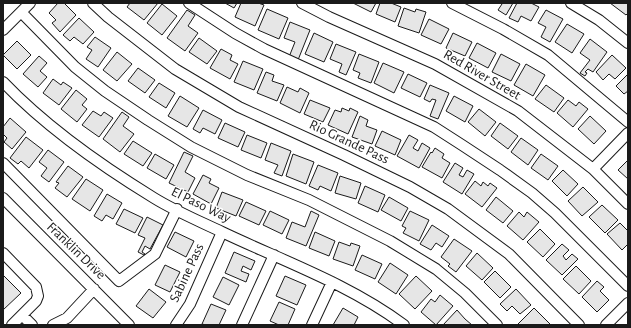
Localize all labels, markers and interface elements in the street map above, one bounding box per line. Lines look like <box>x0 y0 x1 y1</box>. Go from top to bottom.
street label: Red River Street <box>441 47 523 103</box>
street label: Rio Grande Pass <box>307 117 391 167</box>
street label: El Paso Way <box>169 185 233 225</box>
street label: Franklin Drive <box>44 220 108 282</box>
street label: Sabine Pass <box>167 241 207 305</box>

